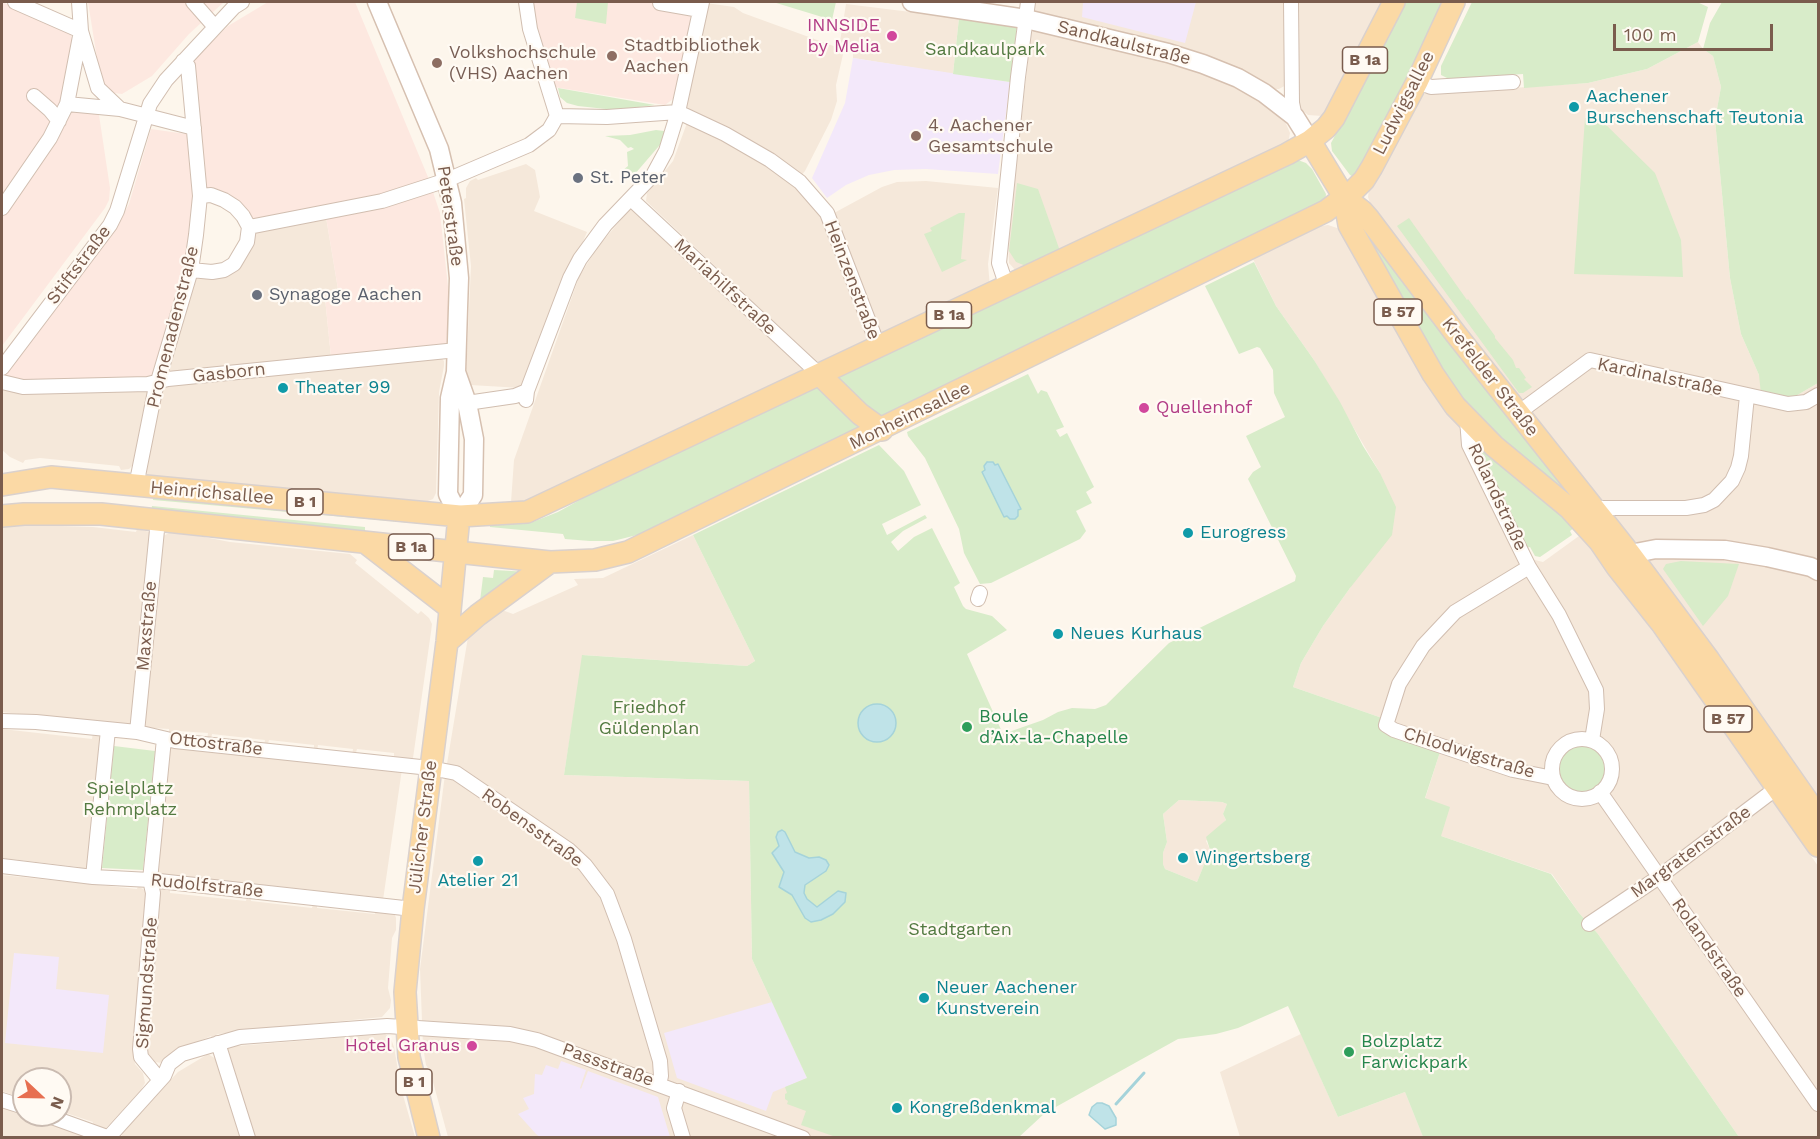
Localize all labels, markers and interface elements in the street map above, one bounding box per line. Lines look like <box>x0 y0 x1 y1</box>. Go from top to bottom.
scale bar <box>1616 12 1776 50</box>
place label: INNSIDE by Melia <box>807 15 880 57</box>
street label: Sandkaulstraße <box>1055 16 1193 70</box>
text: 100 m <box>1624 24 1677 45</box>
marker: INNSIDE by Melia <box>885 29 899 43</box>
place label: Stadtbibliothek Aachen <box>624 35 760 78</box>
park label: Sandkaulpark <box>925 39 1045 61</box>
place label: Volkshochschule (VHS) Aachen <box>449 42 597 84</box>
road number: B 1a <box>1342 47 1388 73</box>
street label: Ludwigsallee <box>1369 47 1439 159</box>
marker: Stadtbibliothek Aachen <box>605 49 619 63</box>
marker: Volkshochschule (VHS) Aachen <box>430 56 444 70</box>
place label: Aachener Burschenschaft Teutonia <box>1586 86 1804 128</box>
marker: Aachener Burschenschaft Teutonia <box>1567 100 1581 114</box>
place label: 4. Aachener Gesamtschule <box>928 115 1053 158</box>
marker: 4. Aachener Gesamtschule <box>909 129 923 143</box>
street label: Peterstraße <box>432 164 468 268</box>
place label: St. Peter <box>590 167 666 189</box>
marker: St. Peter <box>571 171 585 185</box>
street label: Heinzenstraße <box>819 217 885 343</box>
street label: Stiftstraße <box>42 221 116 309</box>
street label: Mariahilfstraße <box>669 234 781 340</box>
street label: Promenadenstraße <box>142 244 204 410</box>
place label: Synagoge Aachen <box>269 284 422 306</box>
marker: Synagoge Aachen <box>250 288 264 302</box>
road number: B 57 <box>1374 299 1422 325</box>
road number: B 1a <box>926 302 972 328</box>
street label: Krefelder Straße <box>1437 313 1543 441</box>
street label: Kardinalstraße <box>1595 353 1725 401</box>
street label: Gasborn <box>191 358 267 388</box>
place label: Theater 99 <box>295 377 390 399</box>
street label: Monheimsallee <box>846 377 974 455</box>
marker: Theater 99 <box>276 381 290 395</box>
place label: Quellenhof <box>1156 397 1252 419</box>
marker: Quellenhof <box>1137 401 1151 415</box>
street label: Rolandstraße <box>1463 440 1531 554</box>
street label: Heinrichsallee <box>149 477 275 509</box>
road number: B 1 <box>287 489 323 515</box>
place label: Eurogress <box>1200 522 1286 544</box>
marker: Eurogress <box>1181 526 1195 540</box>
road number: B 1a <box>388 534 434 560</box>
street label: Maxstraße <box>132 580 162 672</box>
place label: Neues Kurhaus <box>1070 623 1202 645</box>
marker: Neues Kurhaus <box>1051 627 1065 641</box>
park label: Friedhof Güldenplan <box>599 697 699 740</box>
place label: Boule d’Aix-la-Chapelle <box>979 706 1128 748</box>
road number: B 57 <box>1704 706 1752 732</box>
marker: Boule d’Aix-la-Chapelle <box>960 720 974 734</box>
street label: Chlodwigstraße <box>1401 723 1537 783</box>
street label: Ottostraße <box>168 728 264 760</box>
street label: Jülicher Straße <box>404 759 442 895</box>
park label: Spielplatz Rehmplatz <box>83 778 177 820</box>
street label: Robensstraße <box>477 784 587 872</box>
street label: Margratenstraße <box>1627 801 1755 903</box>
place label: Wingertsberg <box>1195 847 1310 869</box>
marker: Wingertsberg <box>1176 851 1190 865</box>
marker: Atelier 21 <box>471 854 485 868</box>
street label: Rudolfstraße <box>150 869 264 903</box>
place label: Atelier 21 <box>438 870 518 892</box>
street label: Rolandstraße <box>1667 894 1751 1002</box>
street label: Sigmundstraße <box>132 916 162 1050</box>
park label: Stadtgarten <box>908 919 1012 941</box>
place label: Neuer Aachener Kunstverein <box>936 977 1077 1020</box>
marker: Neuer Aachener Kunstverein <box>917 991 931 1005</box>
place label: Bolzplatz Farwickpark <box>1361 1031 1468 1074</box>
place label: Hotel Granus <box>345 1035 460 1057</box>
street label: Passstraße <box>559 1038 657 1092</box>
marker: Hotel Granus <box>465 1039 479 1053</box>
marker: Bolzplatz Farwickpark <box>1342 1045 1356 1059</box>
north arrow <box>12 1067 72 1127</box>
road number: B 1 <box>396 1069 432 1095</box>
text: N <box>46 1094 68 1112</box>
place label: Kongreßdenkmal <box>909 1097 1056 1119</box>
marker: Kongreßdenkmal <box>890 1101 904 1115</box>

